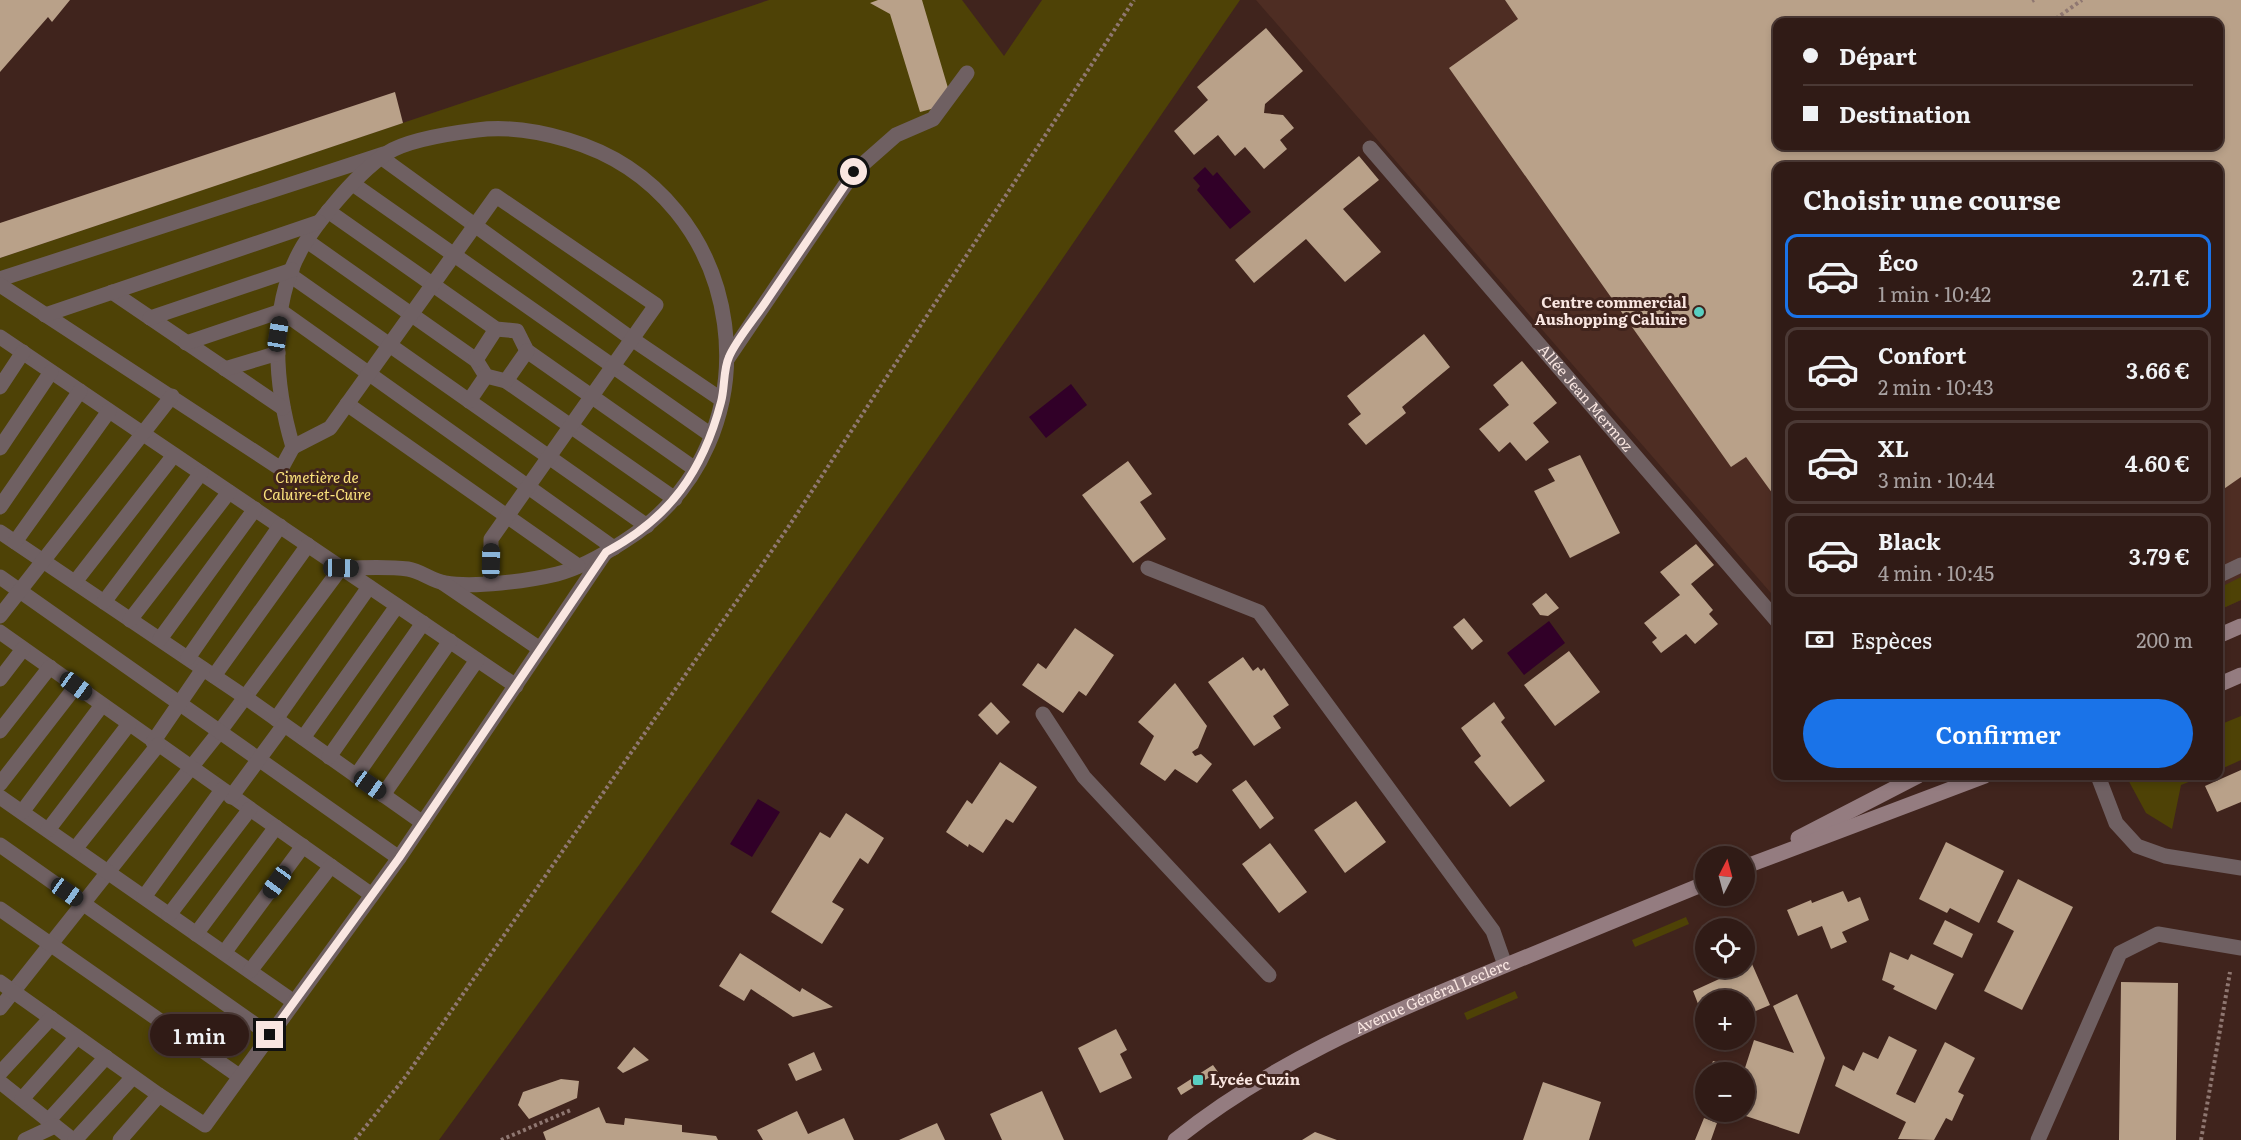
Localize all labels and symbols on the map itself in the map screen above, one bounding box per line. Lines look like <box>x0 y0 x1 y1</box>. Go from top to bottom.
route start <box>840 158 867 185</box>
place label: Centre commercial Aushopping Caluire <box>1535 290 1688 330</box>
marker: Centre commercial Aushopping Caluire <box>1692 305 1706 319</box>
car <box>266 315 290 353</box>
street label: Allée Jean Mermoz <box>1533 338 1639 456</box>
park label: Cimetière de Caluire-et-Cuire <box>263 465 371 505</box>
car <box>482 543 500 579</box>
car <box>323 559 359 577</box>
car <box>56 668 96 704</box>
car <box>350 767 390 803</box>
north arrow <box>1695 846 1755 906</box>
car <box>259 862 295 902</box>
car <box>47 874 87 910</box>
street label: Avenue Général Leclerc <box>1351 951 1514 1039</box>
callout: 1 min <box>150 1014 249 1056</box>
route end <box>256 1021 283 1048</box>
place label: Lycée Cuzin <box>1210 1067 1301 1090</box>
marker: Lycée Cuzin <box>1191 1073 1205 1087</box>

